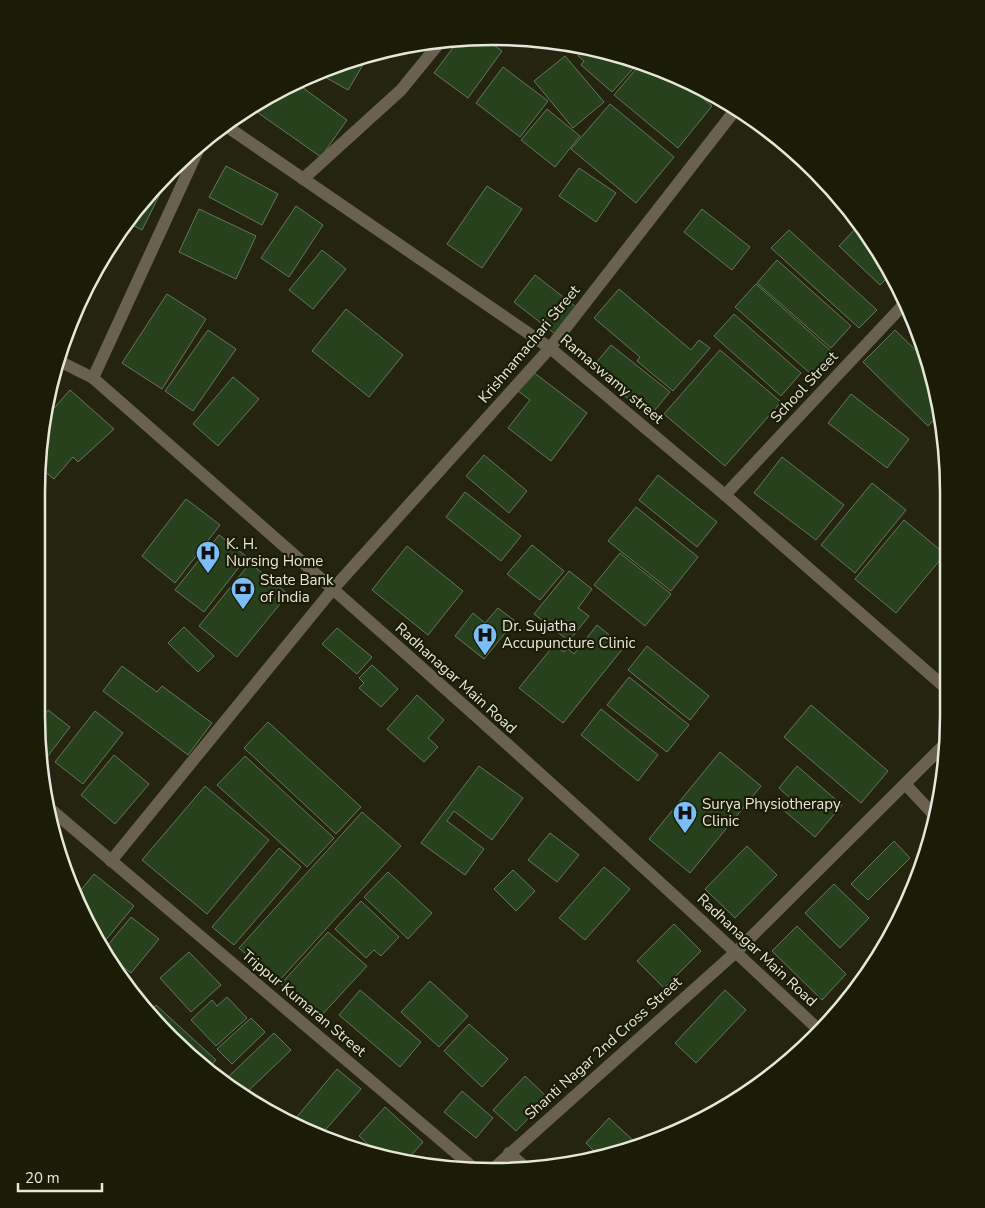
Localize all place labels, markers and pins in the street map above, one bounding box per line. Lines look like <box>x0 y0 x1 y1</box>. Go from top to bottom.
place label: K. H. Nursing Home <box>226 534 323 571</box>
hospital icon: K. H. Nursing Home <box>195 540 221 574</box>
place label: State Bank of India <box>260 570 334 607</box>
bank icon: State Bank of India <box>230 576 256 610</box>
place label: Dr. Sujatha Accupuncture Clinic <box>502 616 635 653</box>
hospital icon: Dr. Sujatha Accupuncture Clinic <box>472 622 498 656</box>
place label: Surya Physiotherapy Clinic <box>702 794 841 831</box>
hospital icon: Surya Physiotherapy Clinic <box>672 800 698 834</box>

